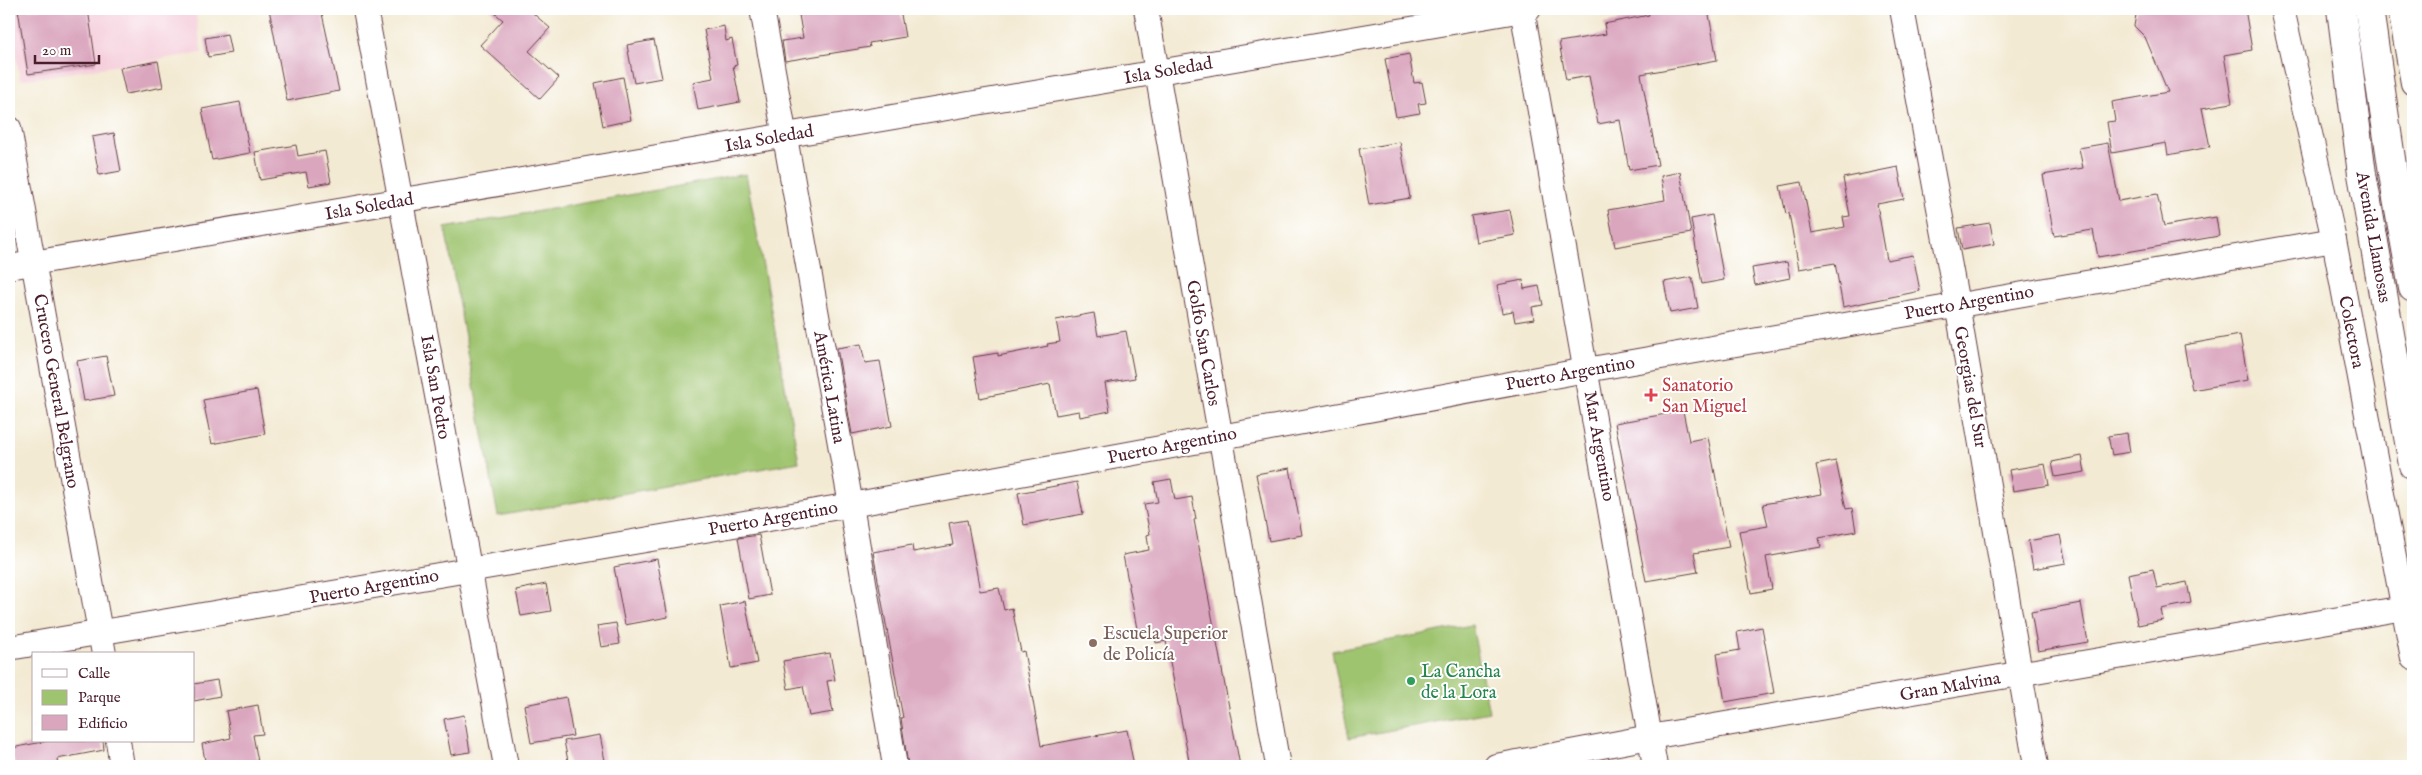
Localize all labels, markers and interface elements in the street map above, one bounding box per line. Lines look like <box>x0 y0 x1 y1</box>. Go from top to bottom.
scale bar <box>35 32 99 64</box>
text: 20 m <box>42 41 72 60</box>
street label: Isla Soledad <box>1122 52 1215 91</box>
street label: Isla Soledad <box>723 120 816 159</box>
street label: Avenida Llamosas <box>2349 169 2395 305</box>
street label: Isla Soledad <box>323 188 416 227</box>
street label: Golfo San Carlos <box>1180 278 1225 408</box>
street label: Puerto Argentino <box>1903 281 2036 326</box>
street label: Crucero General Belgrano <box>27 292 84 491</box>
street label: Colectora <box>2332 294 2369 371</box>
street label: Georgias del Sur <box>1947 325 1992 450</box>
street label: América Latina <box>807 328 850 446</box>
street label: Isla San Pedro <box>414 333 455 442</box>
street label: Puerto Argentino <box>1504 352 1637 397</box>
place label: Sanatorio San Miguel <box>1662 375 1747 419</box>
marker: Sanatorio San Miguel <box>1644 388 1658 402</box>
street label: Mar Argentino <box>1577 389 1620 504</box>
street label: Puerto Argentino <box>1106 423 1239 470</box>
street label: Puerto Argentino <box>707 497 840 542</box>
street label: Puerto Argentino <box>308 565 441 610</box>
place label: Escuela Superior de Policía <box>1103 623 1228 667</box>
marker: Escuela Superior de Policía <box>1087 637 1099 649</box>
legend <box>32 652 195 742</box>
place label: La Cancha de la Lora <box>1421 661 1501 705</box>
text: Calle <box>78 664 110 683</box>
street label: Gran Malvina <box>1898 667 2003 708</box>
marker: La Cancha de la Lora <box>1405 675 1417 687</box>
text: Parque <box>78 688 121 707</box>
text: Edificio <box>78 714 128 733</box>

